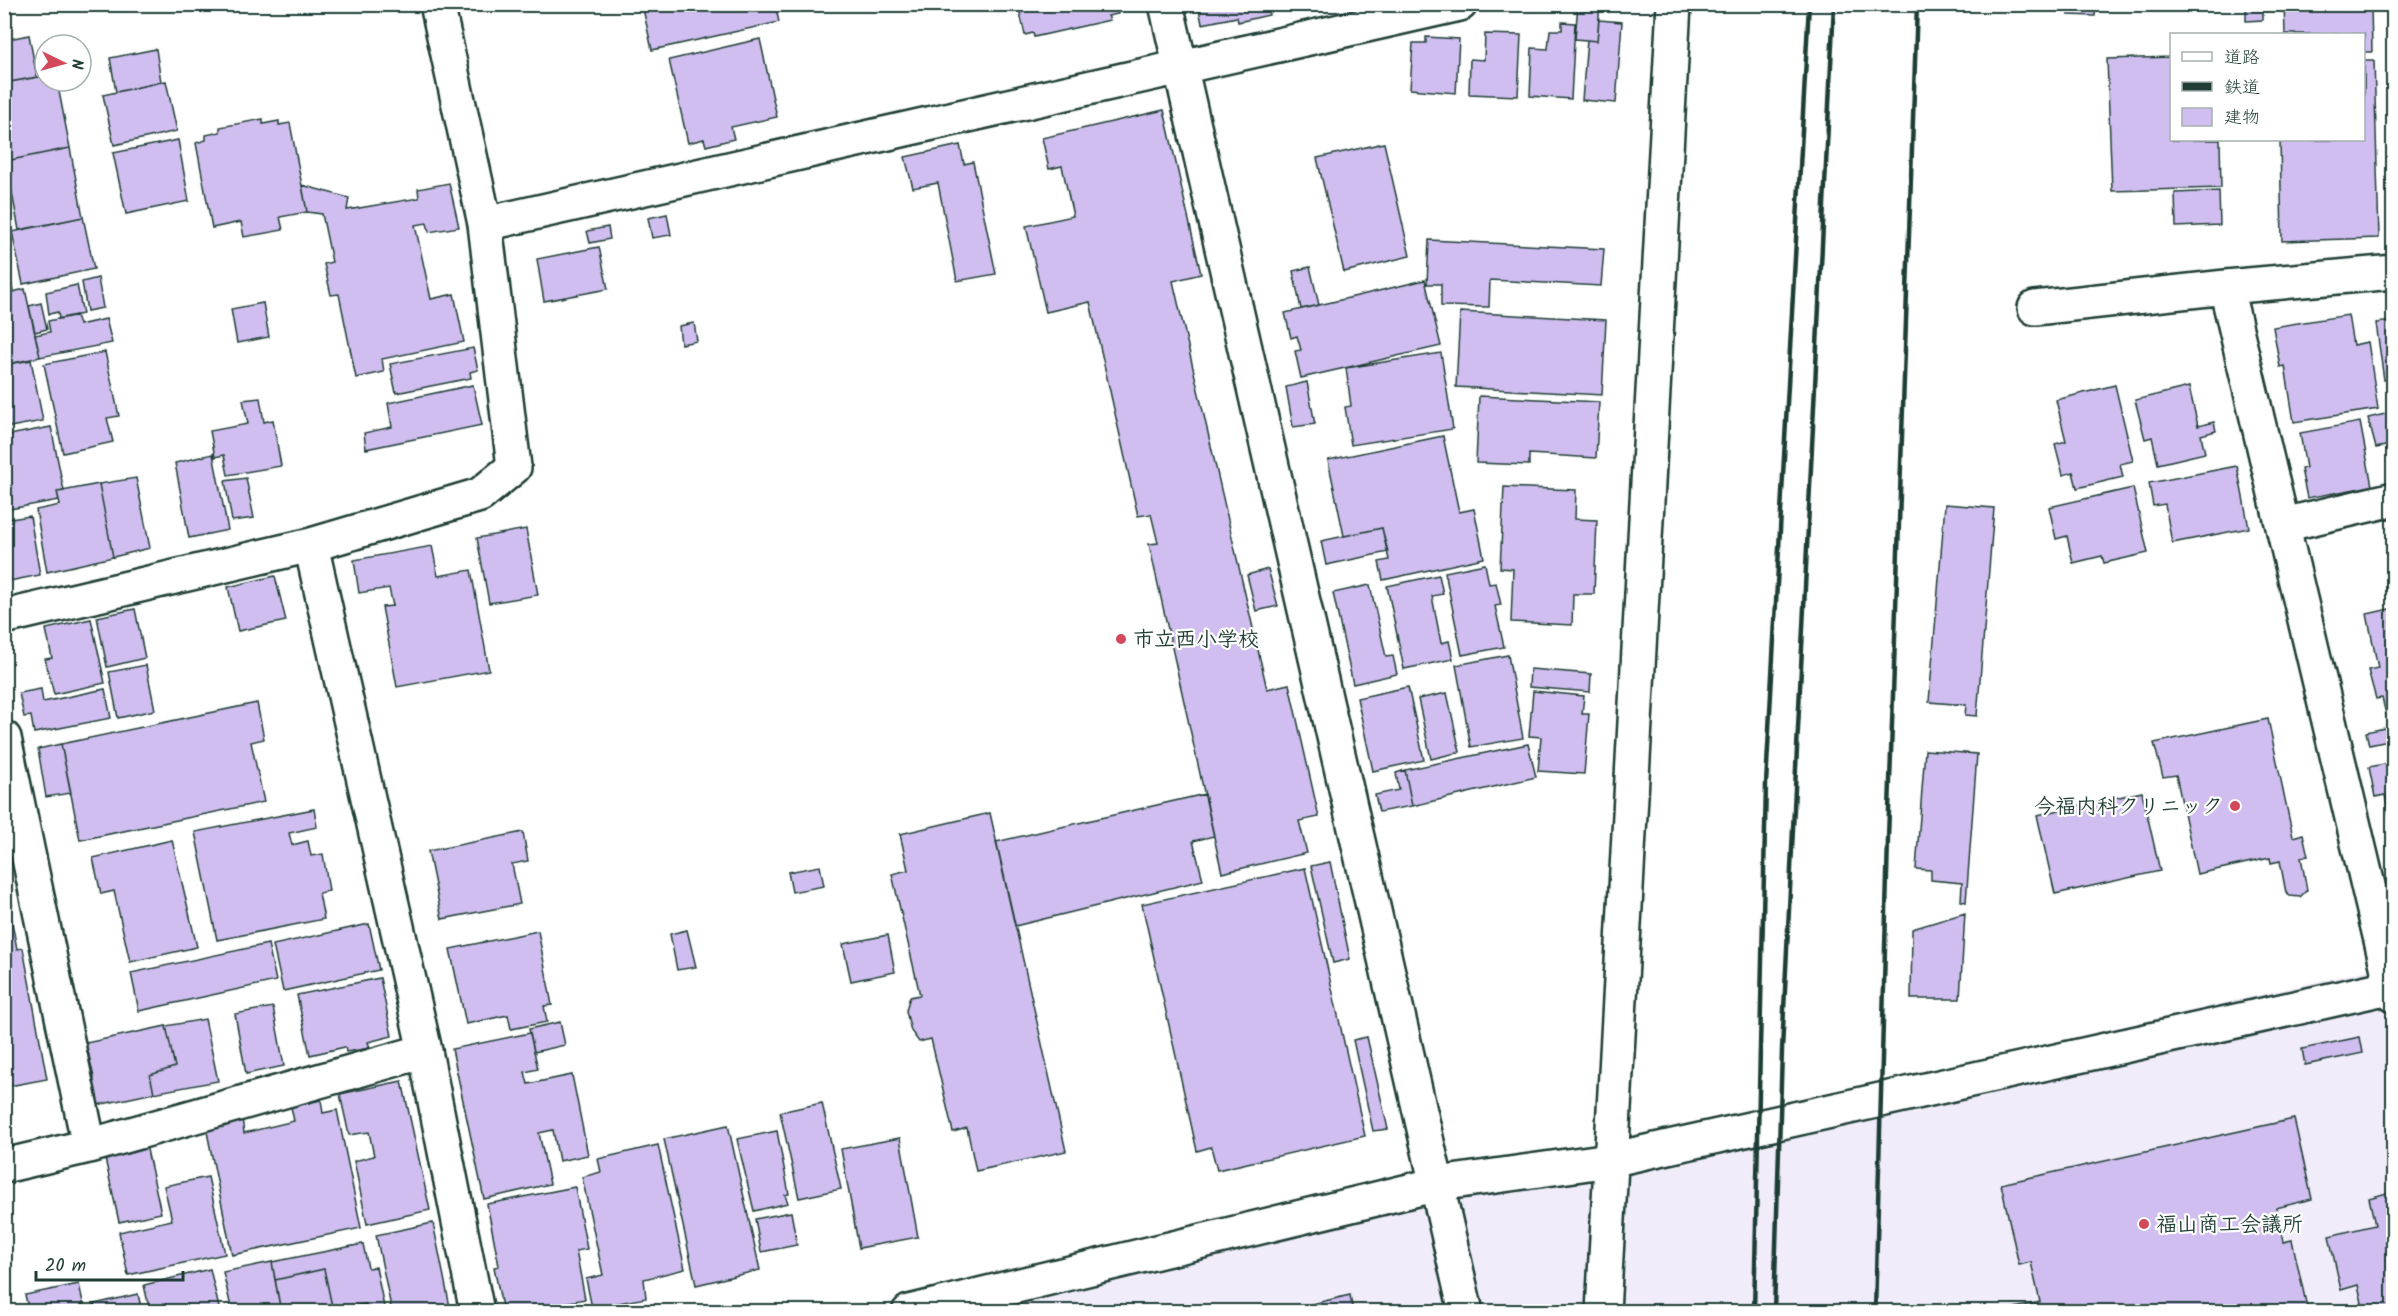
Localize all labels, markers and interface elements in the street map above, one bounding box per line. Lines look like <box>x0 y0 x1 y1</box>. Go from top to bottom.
north arrow <box>33 33 93 93</box>
legend <box>2170 33 2365 141</box>
text: 道路 <box>2224 44 2260 73</box>
text: N <box>64 58 89 70</box>
text: 鉄道 <box>2224 74 2260 103</box>
text: 建物 <box>2224 104 2260 133</box>
place label: 市立西小学校 <box>1133 624 1259 657</box>
marker: 市立西小学校 <box>1114 632 1128 646</box>
place label: 今福内科クリニック <box>2034 791 2223 824</box>
marker: 今福内科クリニック <box>2228 799 2242 813</box>
place label: 福山商工会議所 <box>2156 1209 2303 1242</box>
marker: 福山商工会議所 <box>2137 1217 2151 1231</box>
scale bar <box>36 1244 183 1282</box>
text: 20 m <box>45 1252 86 1281</box>

